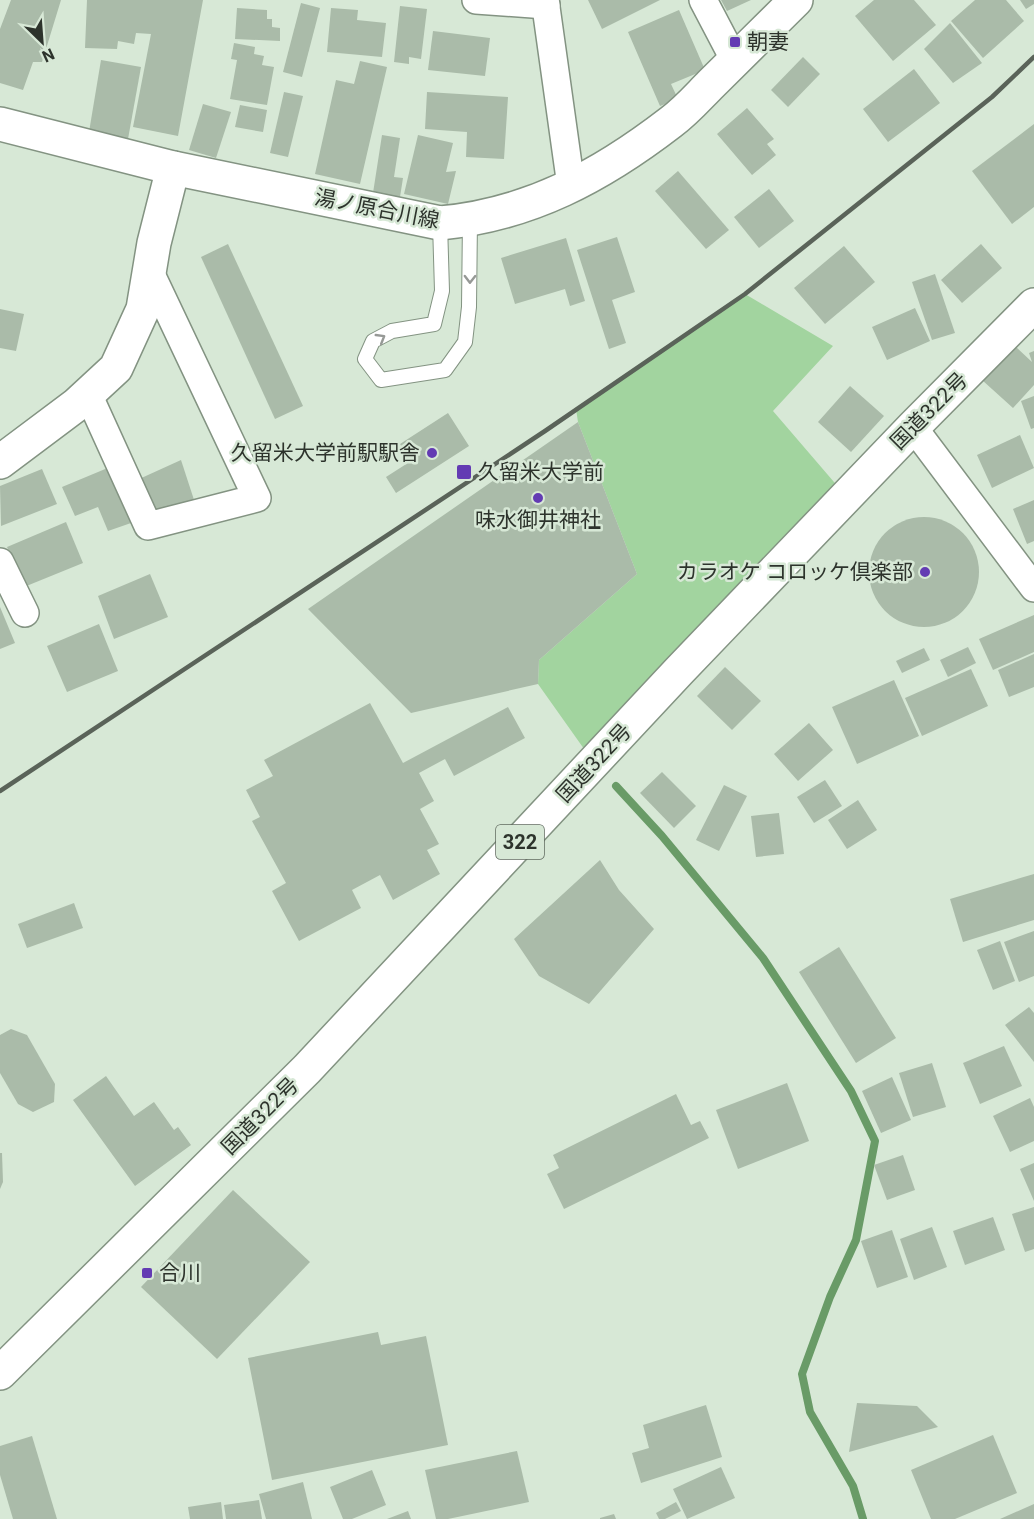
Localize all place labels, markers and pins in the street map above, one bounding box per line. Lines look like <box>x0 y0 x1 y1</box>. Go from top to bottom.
place label: 朝妻 <box>747 30 789 54</box>
marker: 朝妻 <box>728 35 742 49</box>
place label: 久留米大学前駅駅舎 <box>231 441 420 465</box>
marker: 久留米大学前駅駅舎 <box>425 446 439 460</box>
place label: 久留米大学前 <box>478 460 604 484</box>
marker: 久留米大学前 <box>455 463 473 481</box>
marker: 味水御井神社 <box>531 491 545 505</box>
place label: 味水御井神社 <box>475 508 601 532</box>
place label: カラオケ コロッケ倶楽部 <box>677 560 913 584</box>
marker: カラオケ コロッケ倶楽部 <box>918 565 932 579</box>
place label: 合川 <box>159 1261 201 1285</box>
marker: 合川 <box>140 1266 154 1280</box>

